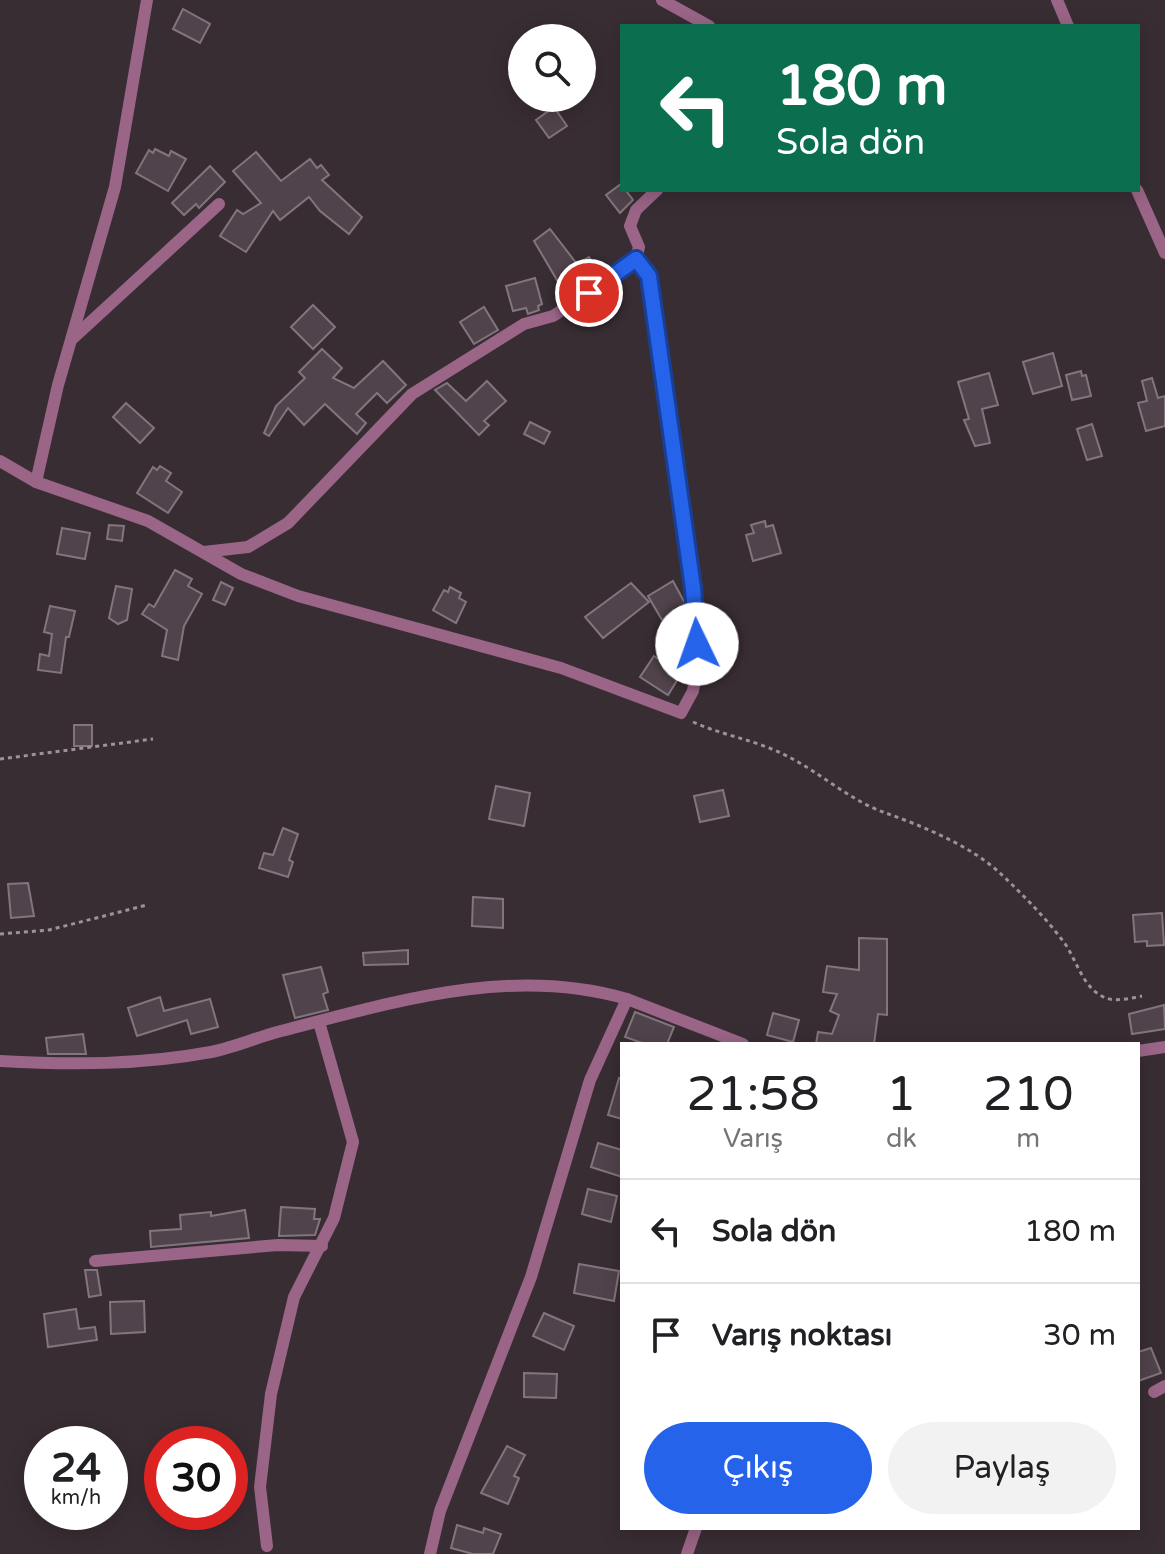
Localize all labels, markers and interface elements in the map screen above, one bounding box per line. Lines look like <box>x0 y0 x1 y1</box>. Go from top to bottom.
map controls <box>508 24 596 112</box>
button: search <box>508 24 596 112</box>
text: 180 m <box>776 53 947 120</box>
icon: left <box>644 56 748 160</box>
text: Sola dön <box>776 121 925 164</box>
pin <box>555 259 623 327</box>
icon: arrive <box>567 271 611 315</box>
position arrow <box>655 602 739 686</box>
text: 21:58 <box>686 1066 820 1124</box>
text: 1 <box>886 1066 916 1124</box>
text: 210 <box>983 1066 1073 1124</box>
text: Varış <box>723 1123 783 1154</box>
text: dk <box>886 1123 917 1154</box>
text: m <box>1016 1123 1040 1154</box>
icon: left <box>644 1209 688 1253</box>
text: Sola dön <box>712 1213 836 1250</box>
text: 180 m <box>1024 1213 1116 1250</box>
icon: arrive <box>644 1313 688 1357</box>
text: Varış noktası <box>712 1317 892 1354</box>
text: 30 m <box>1043 1317 1116 1354</box>
button: Çıkış <box>644 1422 872 1514</box>
button: Paylaş <box>888 1422 1116 1514</box>
speed limit sign: 30 <box>144 1426 248 1530</box>
text: 24 <box>51 1444 101 1492</box>
text: km/h <box>51 1486 101 1510</box>

